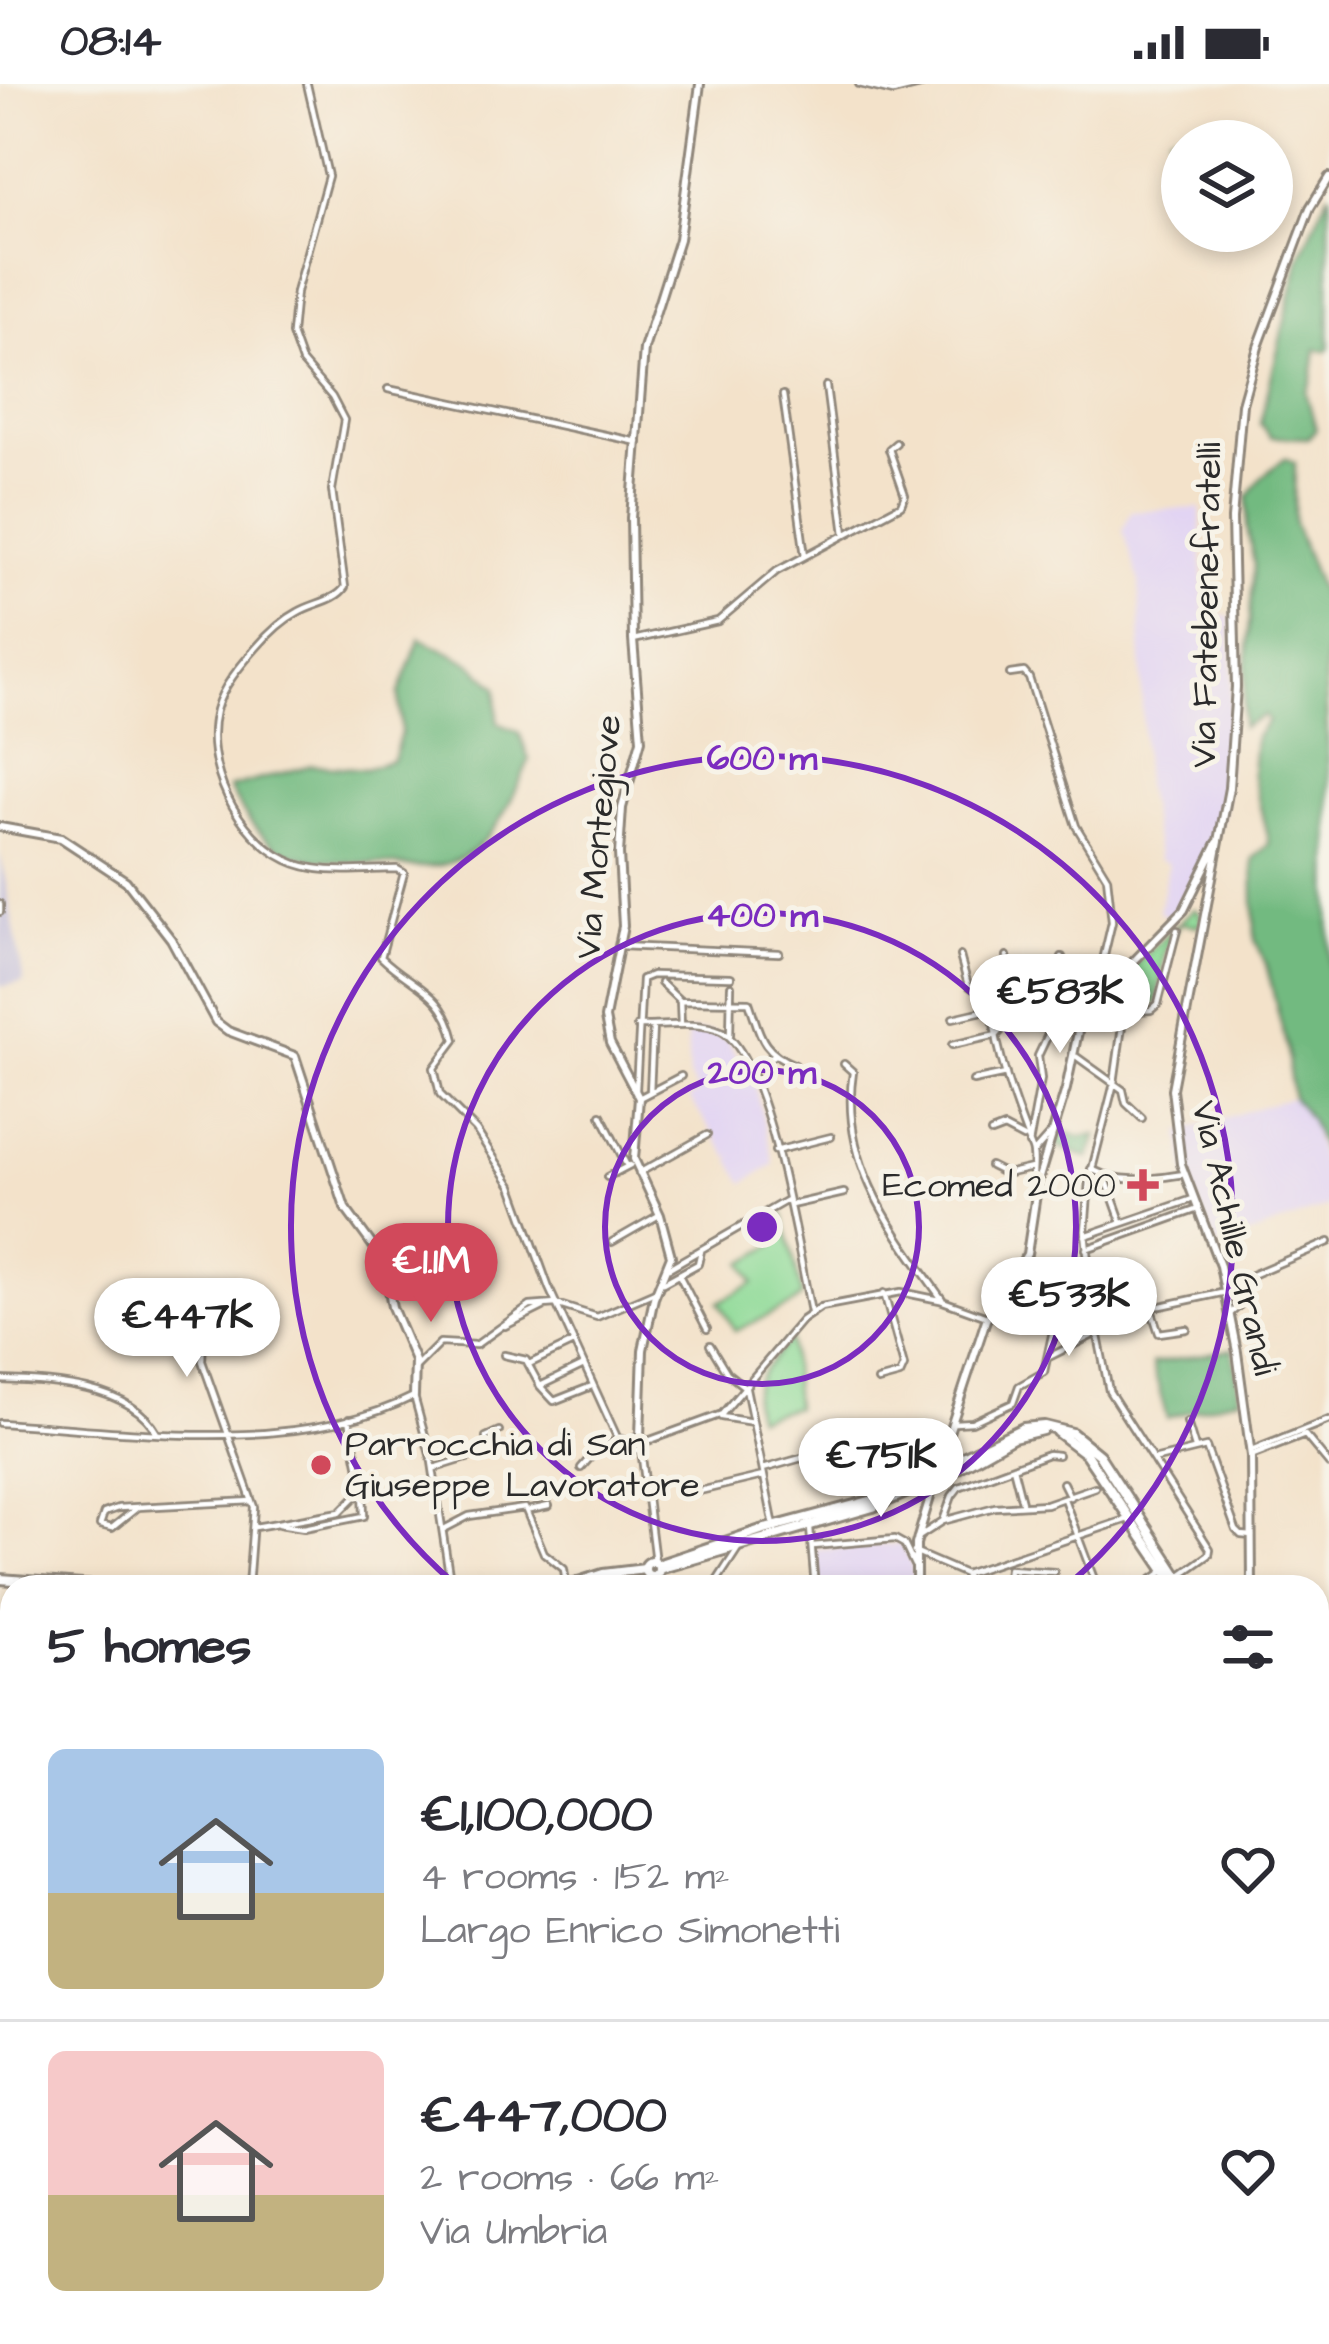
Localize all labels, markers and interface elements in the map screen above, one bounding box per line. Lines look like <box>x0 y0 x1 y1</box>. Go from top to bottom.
text: 08:14 <box>60 11 161 73</box>
map controls <box>1161 120 1293 252</box>
button: layers <box>1161 120 1293 252</box>
street label: Via Fatebenefratelli <box>1179 442 1235 768</box>
street label: Via Montegiove <box>563 713 636 961</box>
text: 600 m <box>707 733 818 784</box>
text: 400 m <box>706 890 819 941</box>
pin: €583K <box>976 954 1144 1056</box>
text: €583K <box>996 966 1124 1020</box>
text: 200 m <box>707 1047 817 1098</box>
street label: Via Achille Grandi <box>1178 1096 1290 1380</box>
place label: Ecomed 2000 <box>883 1160 1116 1211</box>
marker: Ecomed 2000 <box>1127 1169 1159 1201</box>
centre of rings <box>741 1206 783 1248</box>
pin: €1.1M <box>347 1223 515 1325</box>
text: €1.1M <box>392 1235 470 1289</box>
pin: €533K <box>985 1257 1153 1359</box>
text: €533K <box>1008 1269 1130 1323</box>
pin: €447K <box>103 1278 271 1380</box>
text: €447K <box>121 1290 253 1344</box>
pin: €751K <box>797 1418 965 1520</box>
place label: Parrocchia di San Giuseppe Lavoratore <box>345 1419 700 1511</box>
text: €751K <box>825 1430 937 1484</box>
marker: Parrocchia di San Giuseppe Lavoratore <box>308 1452 334 1478</box>
text: 5 homes <box>48 1612 251 1683</box>
icon: filters <box>1215 1614 1281 1680</box>
text: €1,100,000 <box>420 1780 653 1851</box>
icon: home <box>144 1797 288 1941</box>
icon: heart <box>1215 1836 1281 1902</box>
text: 4 rooms · 152 m² <box>420 1851 730 1905</box>
text: Largo Enrico Simonetti <box>420 1905 840 1959</box>
text: €447,000 <box>420 2081 667 2152</box>
icon: home <box>144 2099 288 2243</box>
icon: heart <box>1215 2138 1281 2204</box>
text: 2 rooms · 66 m² <box>420 2152 719 2206</box>
text: Via Umbria <box>420 2206 607 2260</box>

